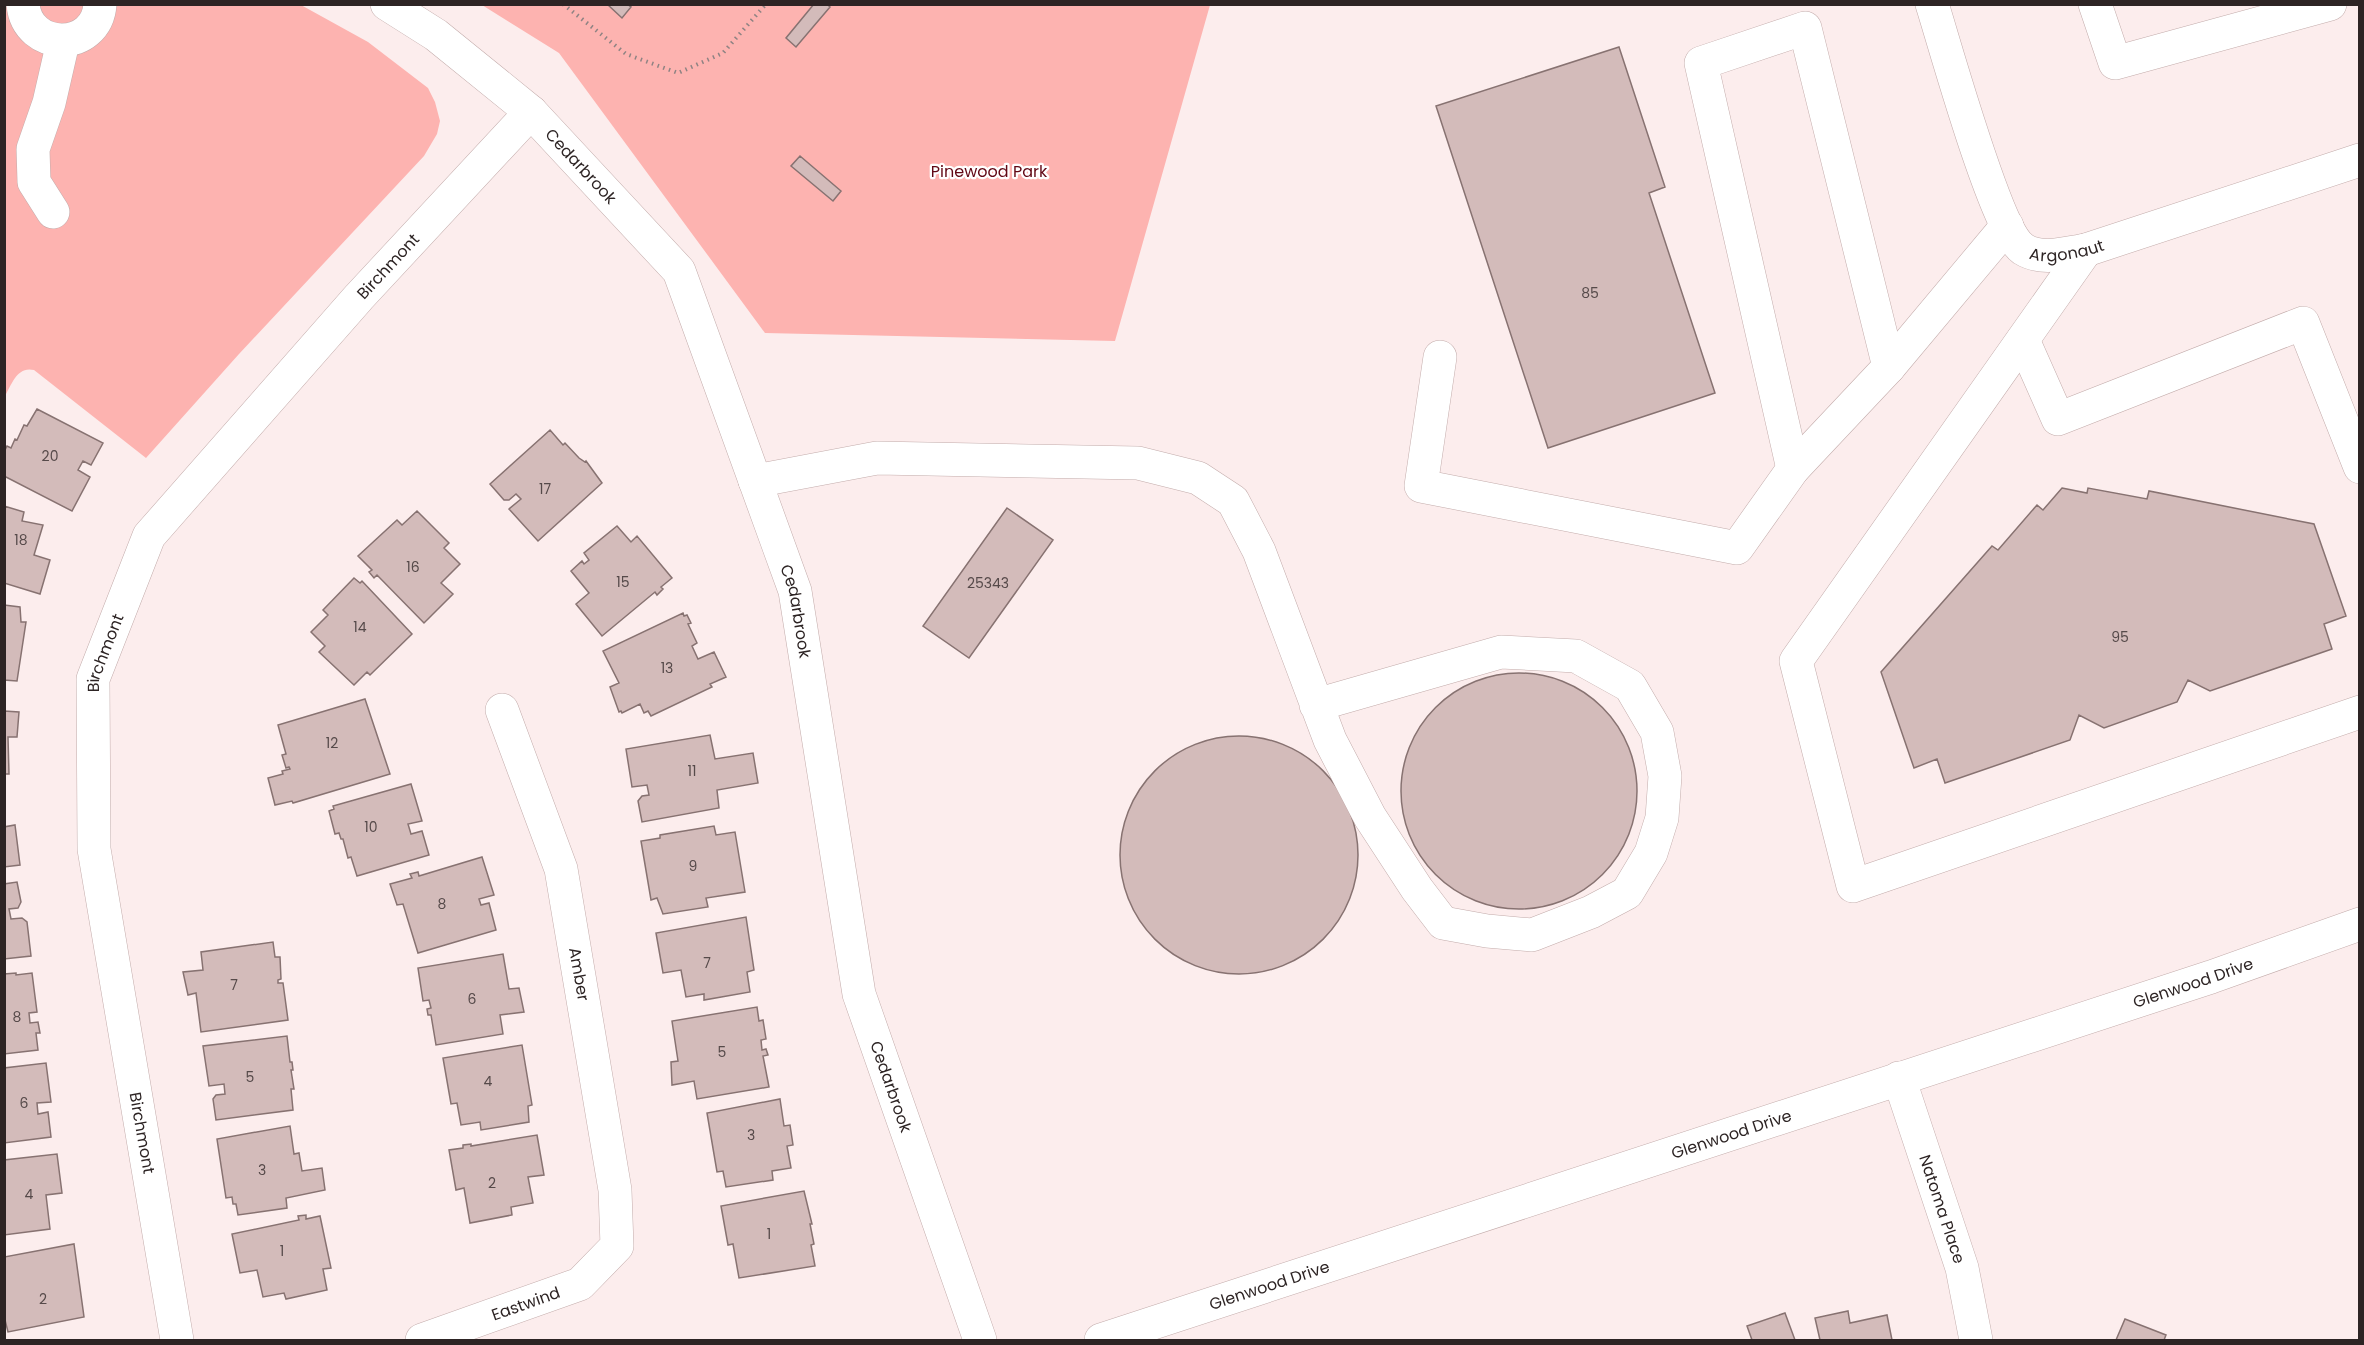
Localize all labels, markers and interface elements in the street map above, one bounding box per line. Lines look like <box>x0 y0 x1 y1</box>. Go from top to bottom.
street label: Cedarbrook <box>540 123 623 209</box>
park label: Pinewood Park <box>931 160 1048 183</box>
street label: Birchmont <box>351 228 424 304</box>
street label: Argonaut <box>2027 233 2107 267</box>
house number: 85 <box>1581 283 1599 303</box>
house number: 20 <box>42 446 58 466</box>
house number: 17 <box>539 479 551 499</box>
house number: 18 <box>14 530 28 550</box>
house number: 16 <box>406 557 420 577</box>
street label: Cedarbrook <box>775 561 817 661</box>
house number: 15 <box>616 572 630 592</box>
house number: 25343 <box>967 573 1009 593</box>
street label: Birchmont <box>81 610 129 692</box>
house number: 14 <box>353 617 367 637</box>
house number: 95 <box>2111 627 2129 647</box>
house number: 13 <box>661 658 673 678</box>
house number: 12 <box>326 733 338 753</box>
house number: 11 <box>688 761 696 781</box>
house number: 10 <box>364 817 378 837</box>
house number: 9 <box>689 856 697 876</box>
house number: 8 <box>438 894 447 914</box>
street label: Amber <box>563 945 595 1003</box>
street label: Glenwood Drive <box>2130 951 2256 1013</box>
house number: 7 <box>703 953 711 973</box>
house number: 7 <box>230 975 238 995</box>
house number: 6 <box>468 989 477 1009</box>
house number: 8 <box>13 1007 22 1027</box>
street label: Cedarbrook <box>865 1038 918 1136</box>
house number: 5 <box>718 1042 726 1062</box>
house number: 5 <box>246 1067 254 1087</box>
house number: 4 <box>484 1071 493 1091</box>
street label: Birchmont <box>124 1090 161 1176</box>
house number: 6 <box>20 1093 29 1113</box>
street label: Glenwood Drive <box>1668 1103 1794 1164</box>
house number: 3 <box>747 1125 755 1145</box>
street label: Natoma Place <box>1914 1152 1971 1267</box>
house number: 3 <box>258 1160 266 1180</box>
house number: 2 <box>488 1173 496 1193</box>
house number: 4 <box>25 1184 34 1204</box>
house number: 1 <box>767 1224 771 1244</box>
house number: 1 <box>280 1241 284 1261</box>
street label: Glenwood Drive <box>1206 1255 1332 1315</box>
street label: Eastwind <box>488 1280 563 1326</box>
house number: 2 <box>39 1289 47 1309</box>

